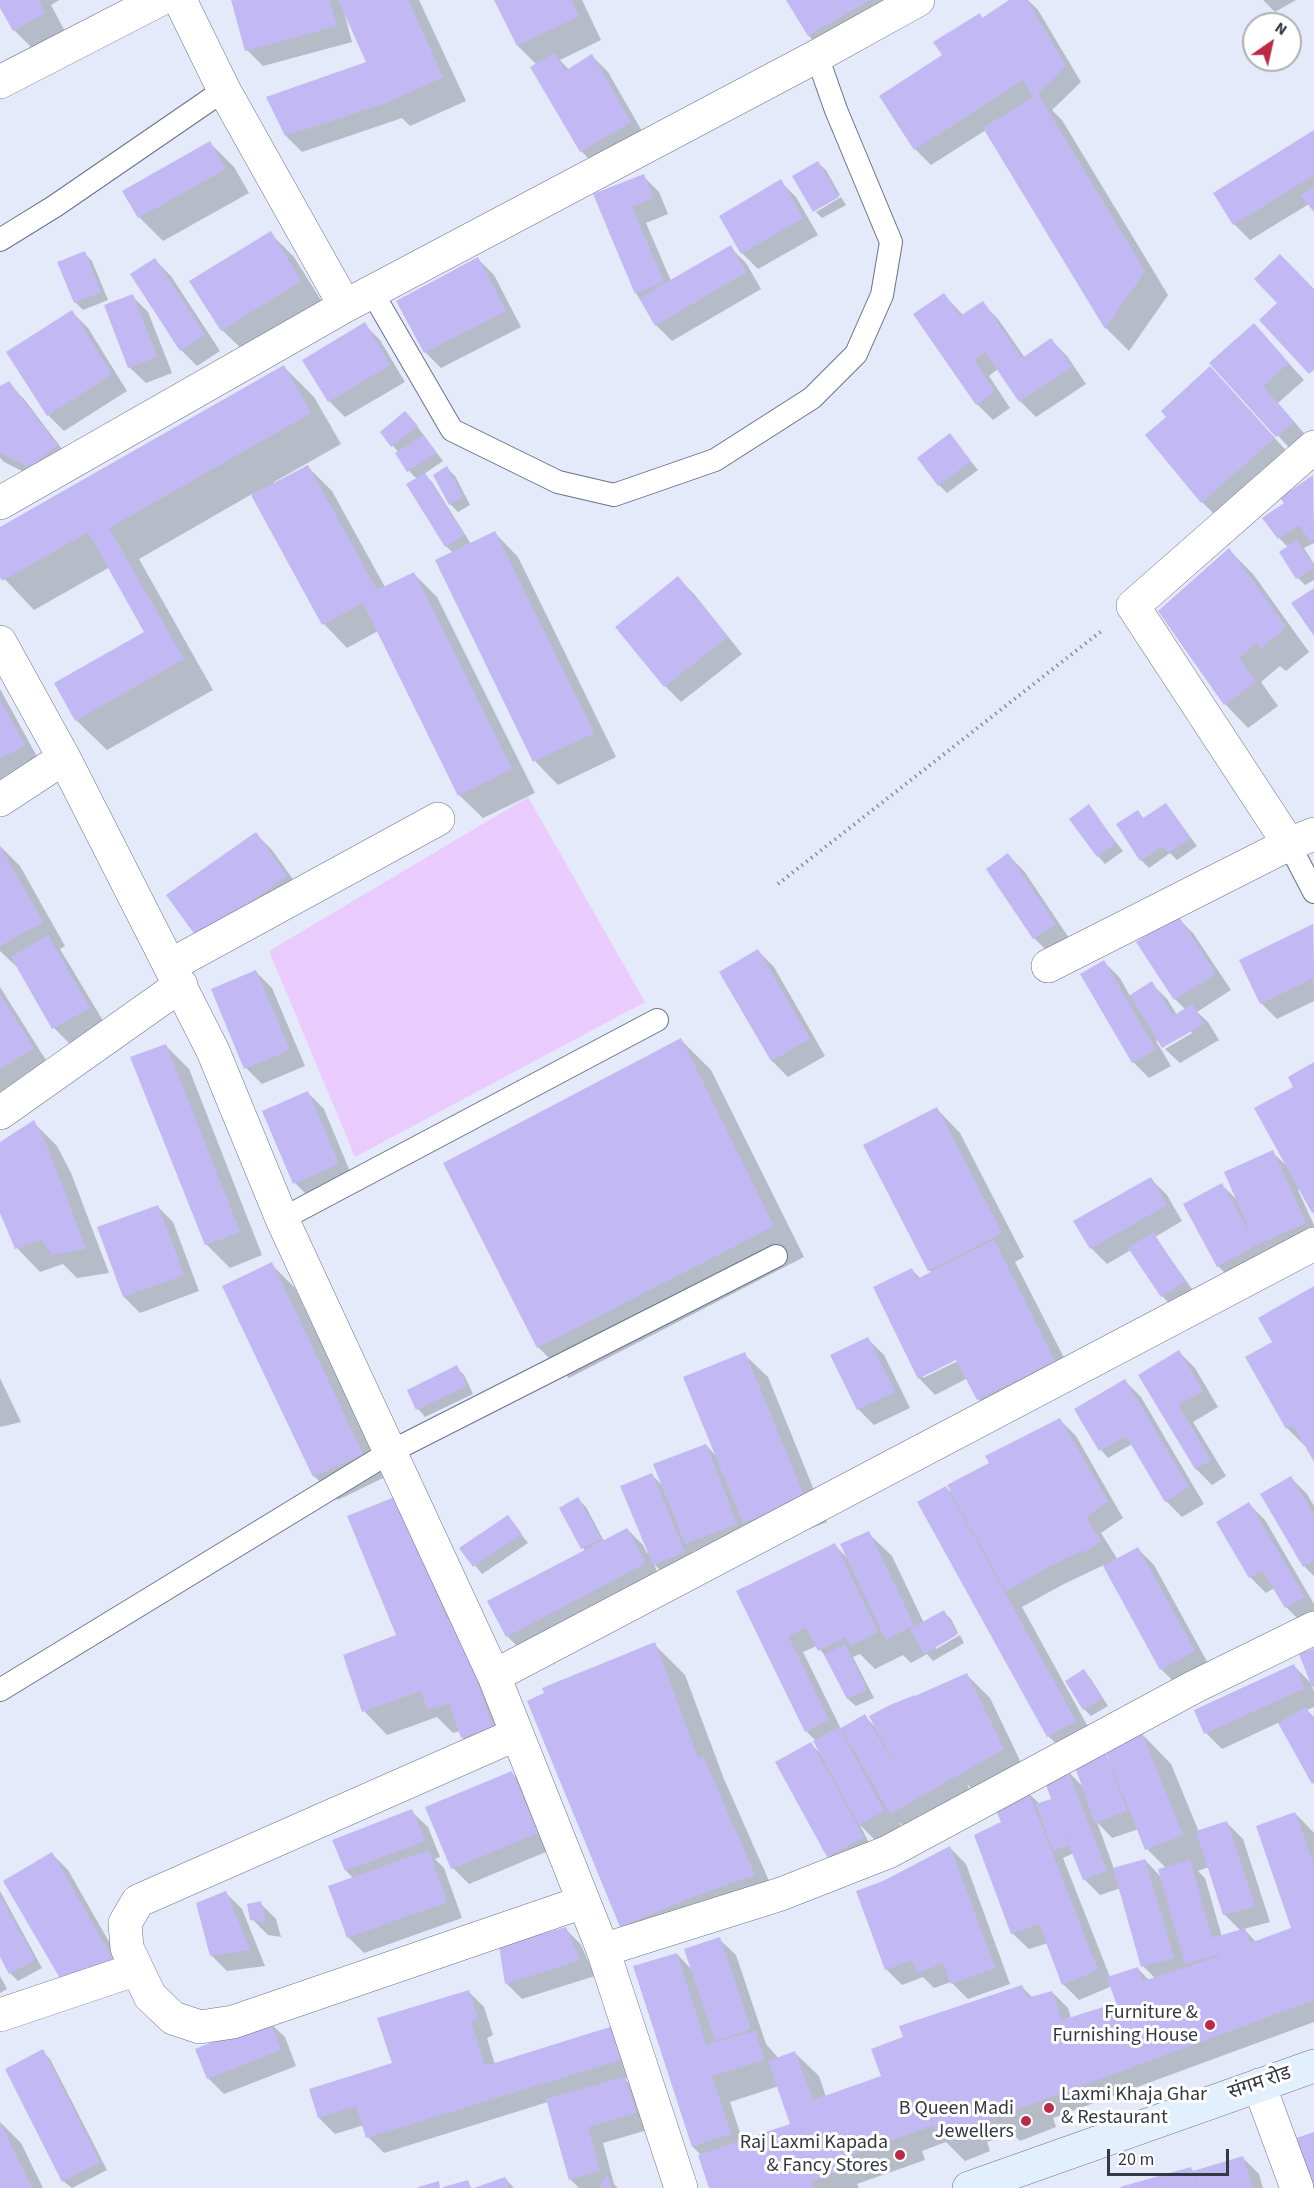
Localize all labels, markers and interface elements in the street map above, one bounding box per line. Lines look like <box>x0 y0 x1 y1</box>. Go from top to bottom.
north arrow <box>1242 12 1302 72</box>
text: N <box>1270 17 1292 41</box>
place label: Furniture & Furnishing House <box>1053 2002 1198 2049</box>
marker: Furniture & Furnishing House <box>1203 2018 1217 2032</box>
street label: संगम रोड <box>1225 2062 1295 2106</box>
place label: Laxmi Khaja Ghar & Restaurant <box>1061 2084 1207 2131</box>
place label: B Queen Madi Jewellers <box>899 2098 1014 2145</box>
marker: Laxmi Khaja Ghar & Restaurant <box>1042 2101 1056 2115</box>
marker: B Queen Madi Jewellers <box>1019 2114 1033 2128</box>
place label: Raj Laxmi Kapada & Fancy Stores <box>740 2132 888 2179</box>
scale bar <box>1110 2137 1232 2175</box>
text: 20 m <box>1118 2147 1154 2172</box>
marker: Raj Laxmi Kapada & Fancy Stores <box>893 2148 907 2162</box>

